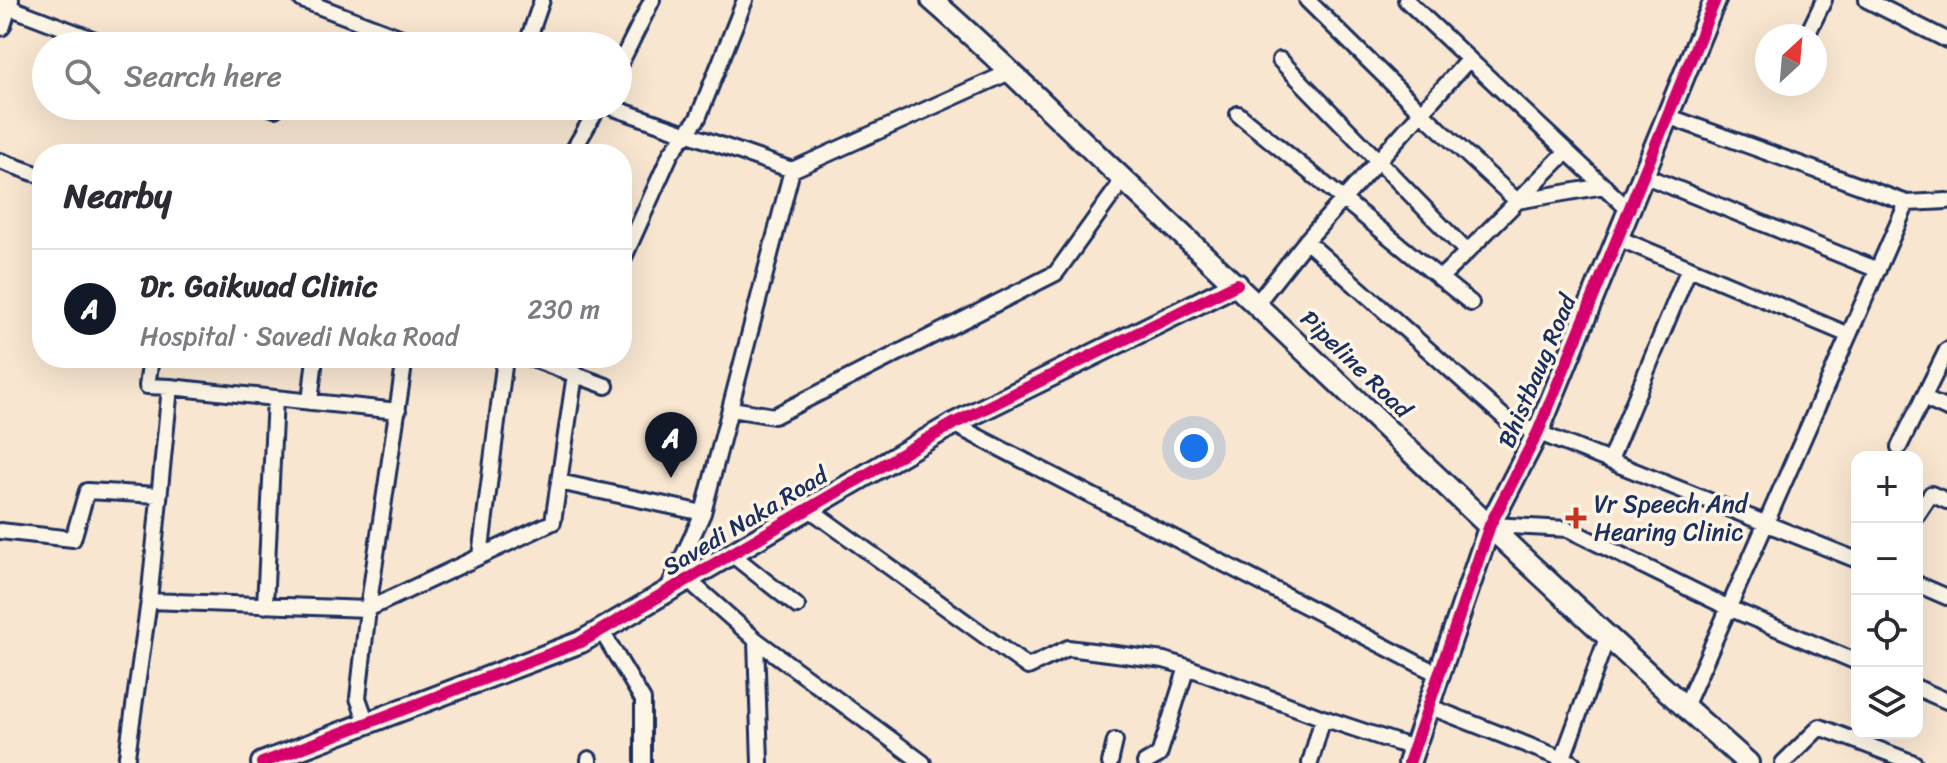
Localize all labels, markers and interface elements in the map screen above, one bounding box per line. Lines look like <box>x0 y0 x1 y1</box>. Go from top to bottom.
north arrow <box>1755 24 1827 96</box>
search box <box>32 32 632 120</box>
text: Search here <box>124 49 282 103</box>
icon: search <box>60 54 104 98</box>
text: Nearby <box>64 166 172 226</box>
text: Dr. Gaikwad Clinic <box>140 259 377 313</box>
text: A <box>81 286 99 332</box>
text: 230 m <box>528 286 600 332</box>
street label: Bhistbaug Road <box>1486 287 1589 454</box>
street label: Pipeline Road <box>1290 299 1424 430</box>
text: Hospital · Savedi Naka Road <box>140 313 458 359</box>
pin: A <box>645 412 697 478</box>
your location <box>1174 428 1214 468</box>
map controls <box>1851 451 1923 739</box>
button: + <box>1851 451 1923 523</box>
street label: Savedi Naka Road <box>654 454 838 587</box>
place label: Vr Speech And Hearing Clinic <box>1594 483 1749 553</box>
marker: Vr Speech And Hearing Clinic <box>1565 507 1587 529</box>
button: − <box>1851 523 1923 595</box>
button: locate <box>1851 595 1923 667</box>
button: layers <box>1851 667 1923 739</box>

